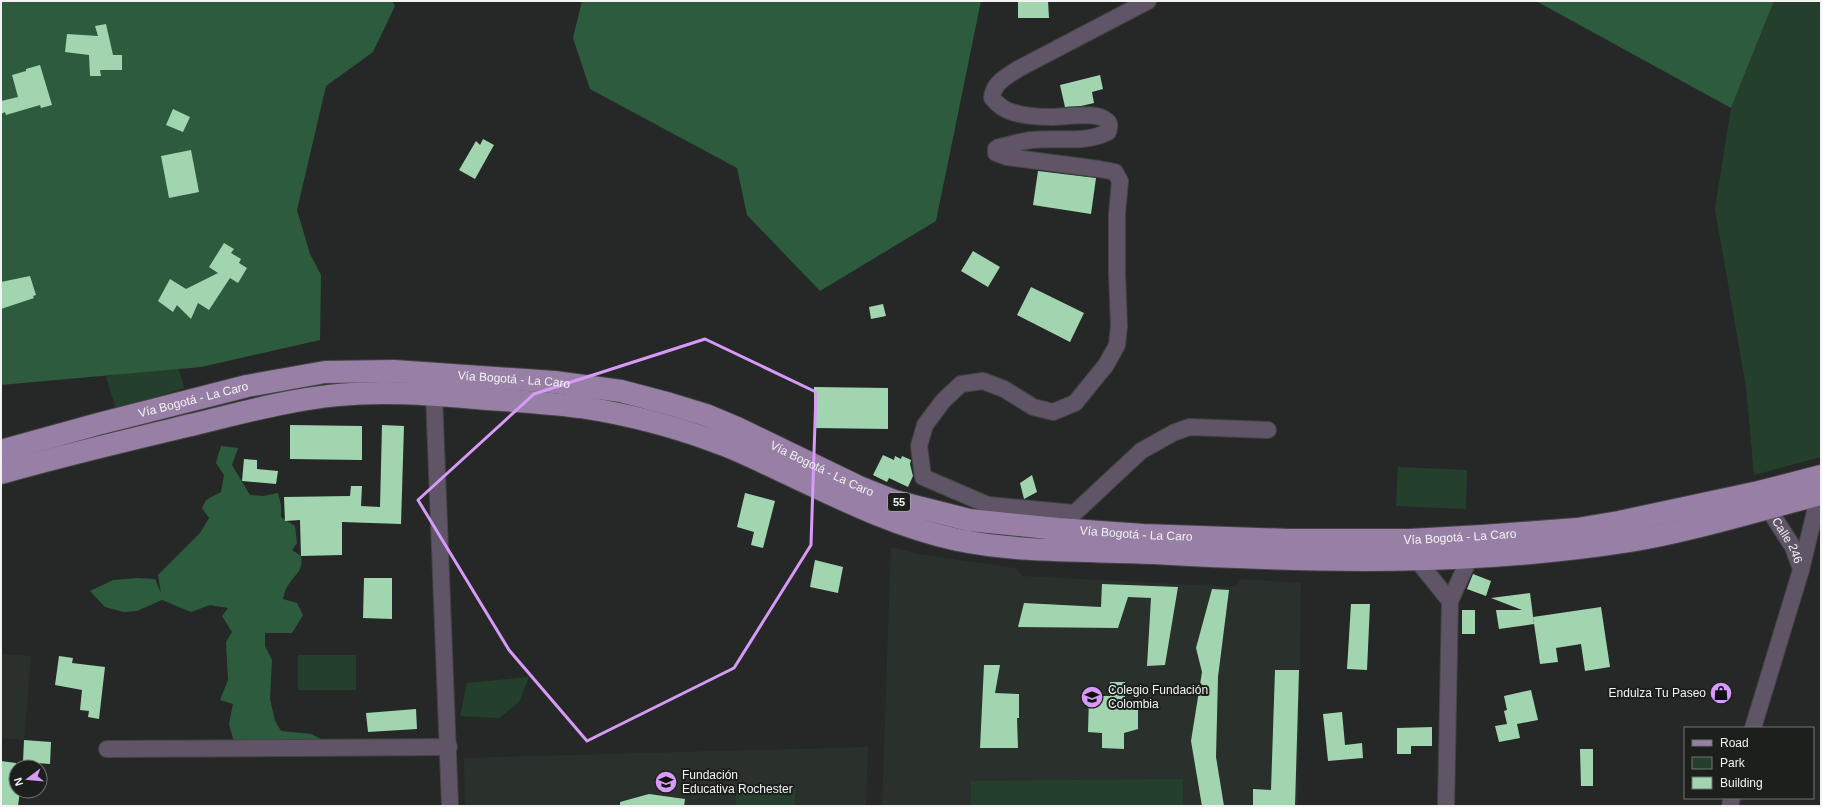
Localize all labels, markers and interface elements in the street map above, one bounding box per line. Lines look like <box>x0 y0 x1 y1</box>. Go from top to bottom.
street label: Vía Bogotá - La Caro <box>457 368 571 391</box>
street label: Vía Bogotá - La Caro <box>137 379 250 420</box>
street label: Vía Bogotá - La Caro <box>768 438 876 499</box>
road number: 55 <box>888 493 910 511</box>
street label: Calle 246 <box>1769 515 1806 566</box>
street label: Vía Bogotá - La Caro <box>1079 524 1193 544</box>
street label: Vía Bogotá - La Caro <box>1404 526 1517 547</box>
shop icon: Endulza Tu Paseo <box>1708 680 1734 706</box>
place label: Colegio Fundación Colombia <box>1108 683 1208 711</box>
school or university icon: Colegio Fundación Colombia <box>1079 684 1105 710</box>
place label: Endulza Tu Paseo <box>1609 686 1706 700</box>
legend <box>1684 727 1814 799</box>
text: Road <box>1720 736 1749 750</box>
text: Park <box>1720 756 1746 770</box>
north arrow <box>8 759 48 799</box>
place label: Fundación Educativa Rochester <box>682 768 793 796</box>
school or university icon: Fundación Educativa Rochester <box>653 769 679 795</box>
text: N <box>12 776 25 787</box>
text: Building <box>1720 776 1763 790</box>

